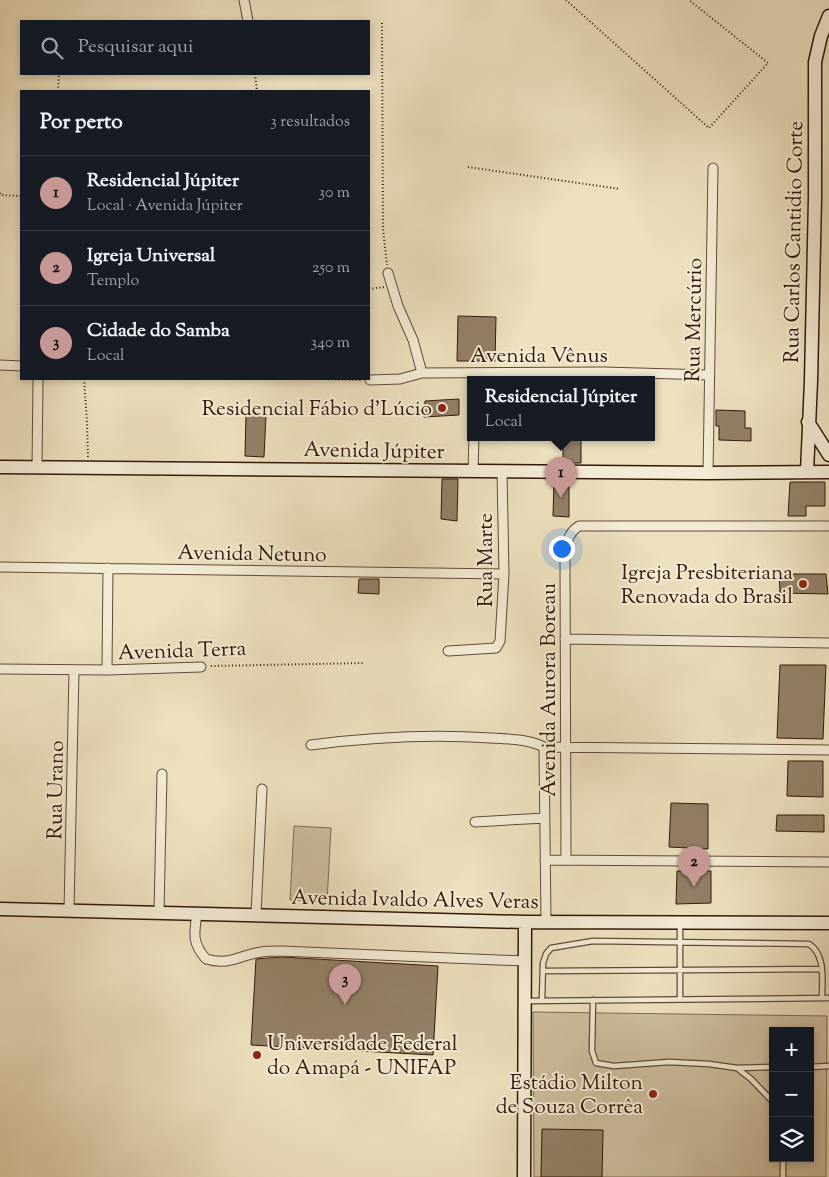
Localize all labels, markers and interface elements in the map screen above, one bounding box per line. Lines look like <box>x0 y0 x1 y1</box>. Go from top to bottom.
search box <box>20 20 370 75</box>
icon: search <box>38 34 66 62</box>
text: Pesquisar aqui <box>78 34 193 61</box>
text: Por perto <box>40 108 123 138</box>
text: 3 resultados <box>270 111 350 134</box>
street label: Rua Carlos Cantidio Corte <box>778 121 812 363</box>
text: Residencial Júpiter <box>87 168 239 195</box>
text: 1 <box>53 182 59 205</box>
text: 30 m <box>319 182 350 205</box>
text: Local · Avenida Júpiter <box>87 195 243 218</box>
text: Igreja Universal <box>87 243 215 270</box>
text: 2 <box>52 257 60 280</box>
text: 250 m <box>312 257 350 280</box>
street label: Rua Mercúrio <box>679 258 711 382</box>
text: Templo <box>87 270 139 293</box>
text: Cidade do Samba <box>87 318 230 345</box>
text: 3 <box>53 332 59 355</box>
text: 340 m <box>311 332 350 355</box>
street label: Avenida Vênus <box>470 342 608 372</box>
text: Local <box>87 345 124 368</box>
popup <box>467 376 655 441</box>
text: Residencial Júpiter <box>485 384 637 411</box>
place label: Residencial Fábio d'Lúcio <box>202 395 432 425</box>
marker: Residencial Fábio d'Lúcio <box>436 402 448 414</box>
text: Local <box>485 411 522 434</box>
street label: Avenida Júpiter <box>303 436 445 468</box>
pin: 1 <box>545 457 577 498</box>
street label: Rua Marte <box>472 513 502 607</box>
your location <box>549 536 575 562</box>
street label: Avenida Netuno <box>177 539 327 571</box>
place label: Igreja Presbiteriana Renovada do Brasil <box>621 559 793 613</box>
marker: Igreja Presbiteriana Renovada do Brasil <box>797 578 809 590</box>
street label: Avenida Aurora Boreau <box>535 583 565 797</box>
street label: Avenida Terra <box>117 635 247 669</box>
street label: Rua Urano <box>41 740 73 840</box>
pin: 2 <box>678 846 710 887</box>
street label: Avenida Ivaldo Alves Veras <box>291 884 539 918</box>
pin: 3 <box>329 964 361 1005</box>
map controls <box>769 1027 814 1162</box>
button: + <box>769 1027 814 1072</box>
place label: Universidade Federal do Amapá - UNIFAP <box>267 1030 458 1084</box>
marker: Universidade Federal do Amapá - UNIFAP <box>251 1049 263 1061</box>
place label: Estádio Milton de Souza Corrêa <box>496 1069 643 1123</box>
button: − <box>769 1072 814 1117</box>
marker: Estádio Milton de Souza Corrêa <box>647 1088 659 1100</box>
button: layers <box>769 1117 814 1162</box>

